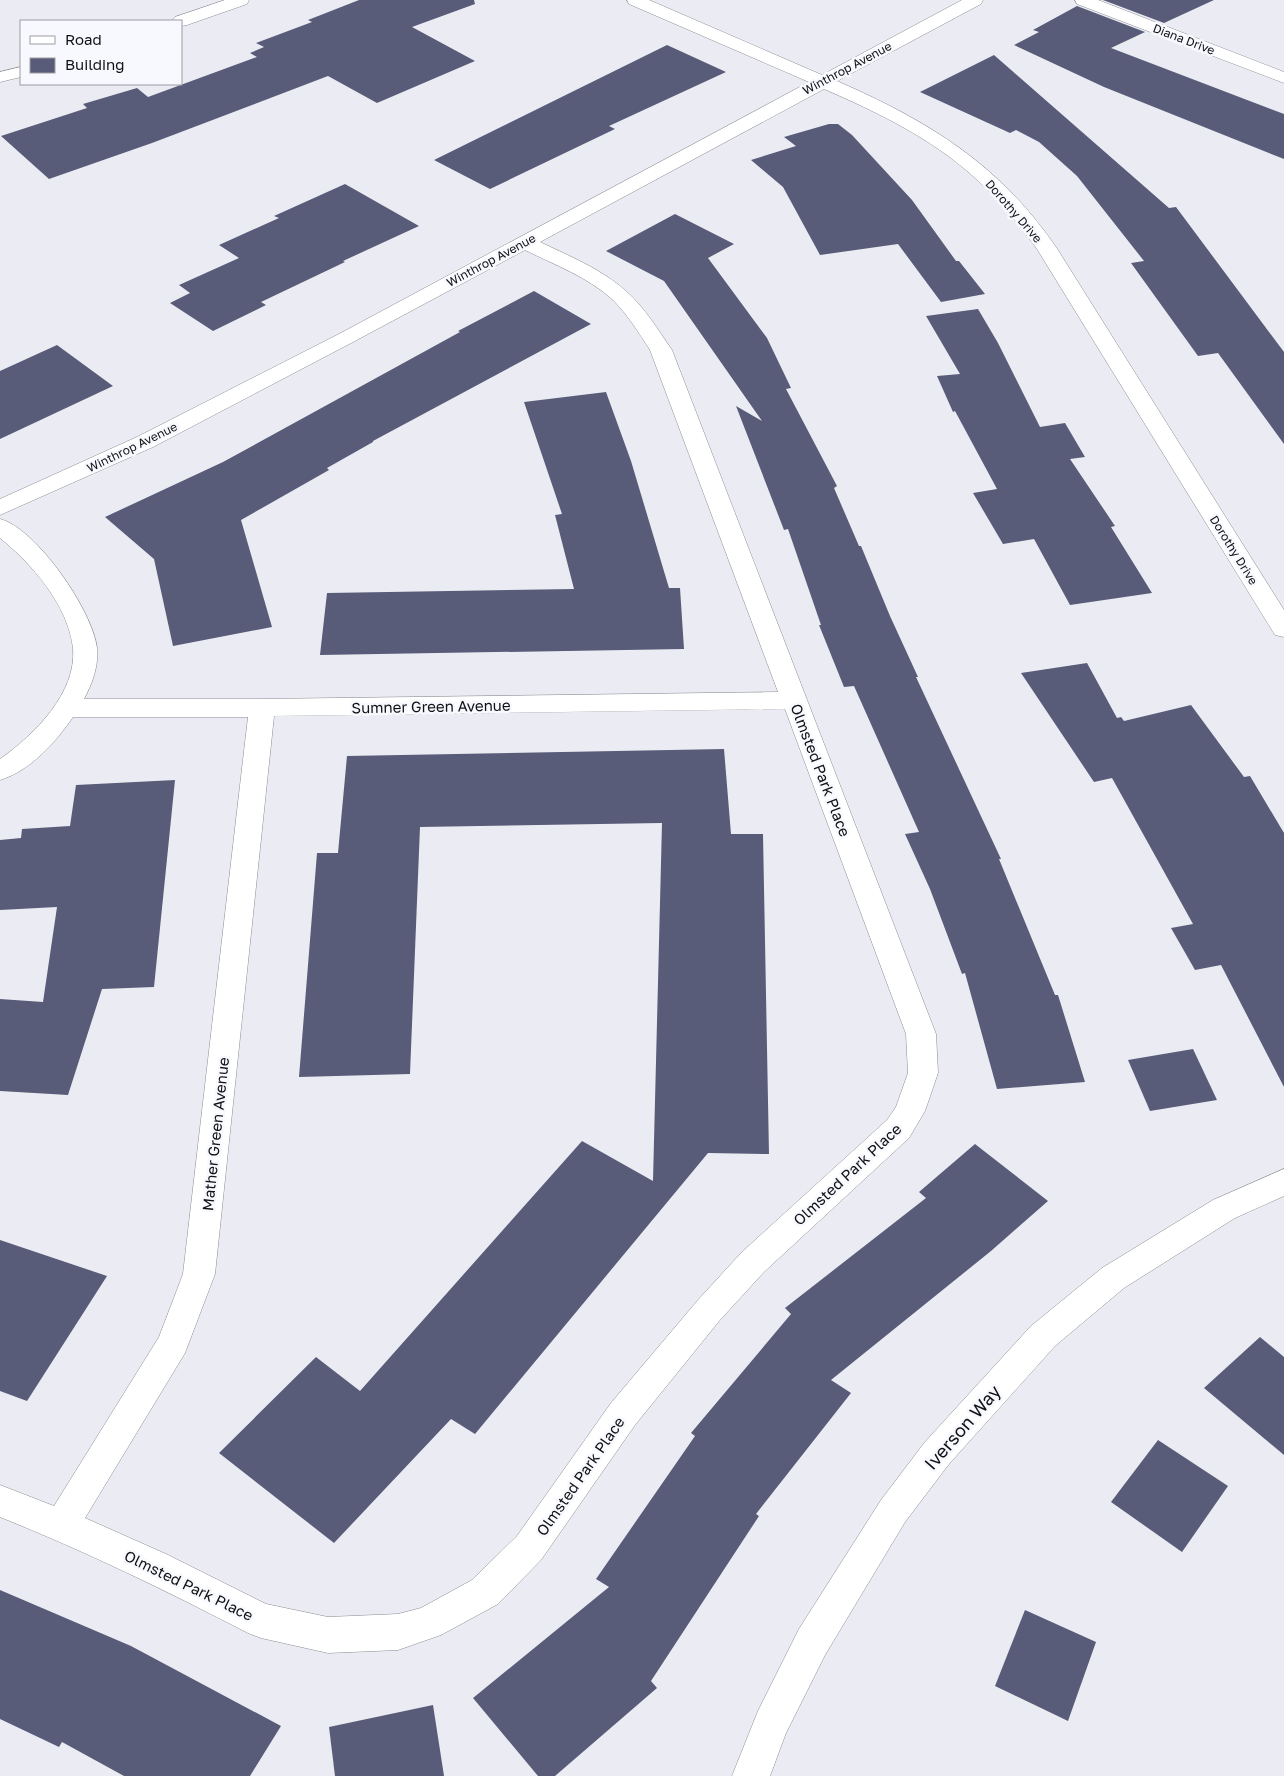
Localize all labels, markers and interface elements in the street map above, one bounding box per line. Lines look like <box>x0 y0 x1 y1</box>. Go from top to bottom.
legend <box>20 20 182 85</box>
street label: Diana Drive <box>1151 20 1217 58</box>
text: Road <box>65 30 102 48</box>
street label: Winthrop Avenue <box>800 38 894 98</box>
text: Building <box>65 55 125 73</box>
street label: Dorothy Drive <box>983 176 1046 246</box>
street label: Winthrop Avenue <box>444 230 538 290</box>
street label: Winthrop Avenue <box>84 419 180 475</box>
street label: Dorothy Drive <box>1207 513 1261 587</box>
street label: Sumner Green Avenue <box>351 696 511 716</box>
street label: Olmsted Park Place <box>787 701 855 839</box>
street label: Mather Green Avenue <box>198 1056 232 1212</box>
street label: Olmsted Park Place <box>789 1119 905 1229</box>
street label: Iverson Way <box>919 1380 1005 1474</box>
street label: Olmsted Park Place <box>532 1413 628 1539</box>
street label: Olmsted Park Place <box>122 1546 257 1624</box>

